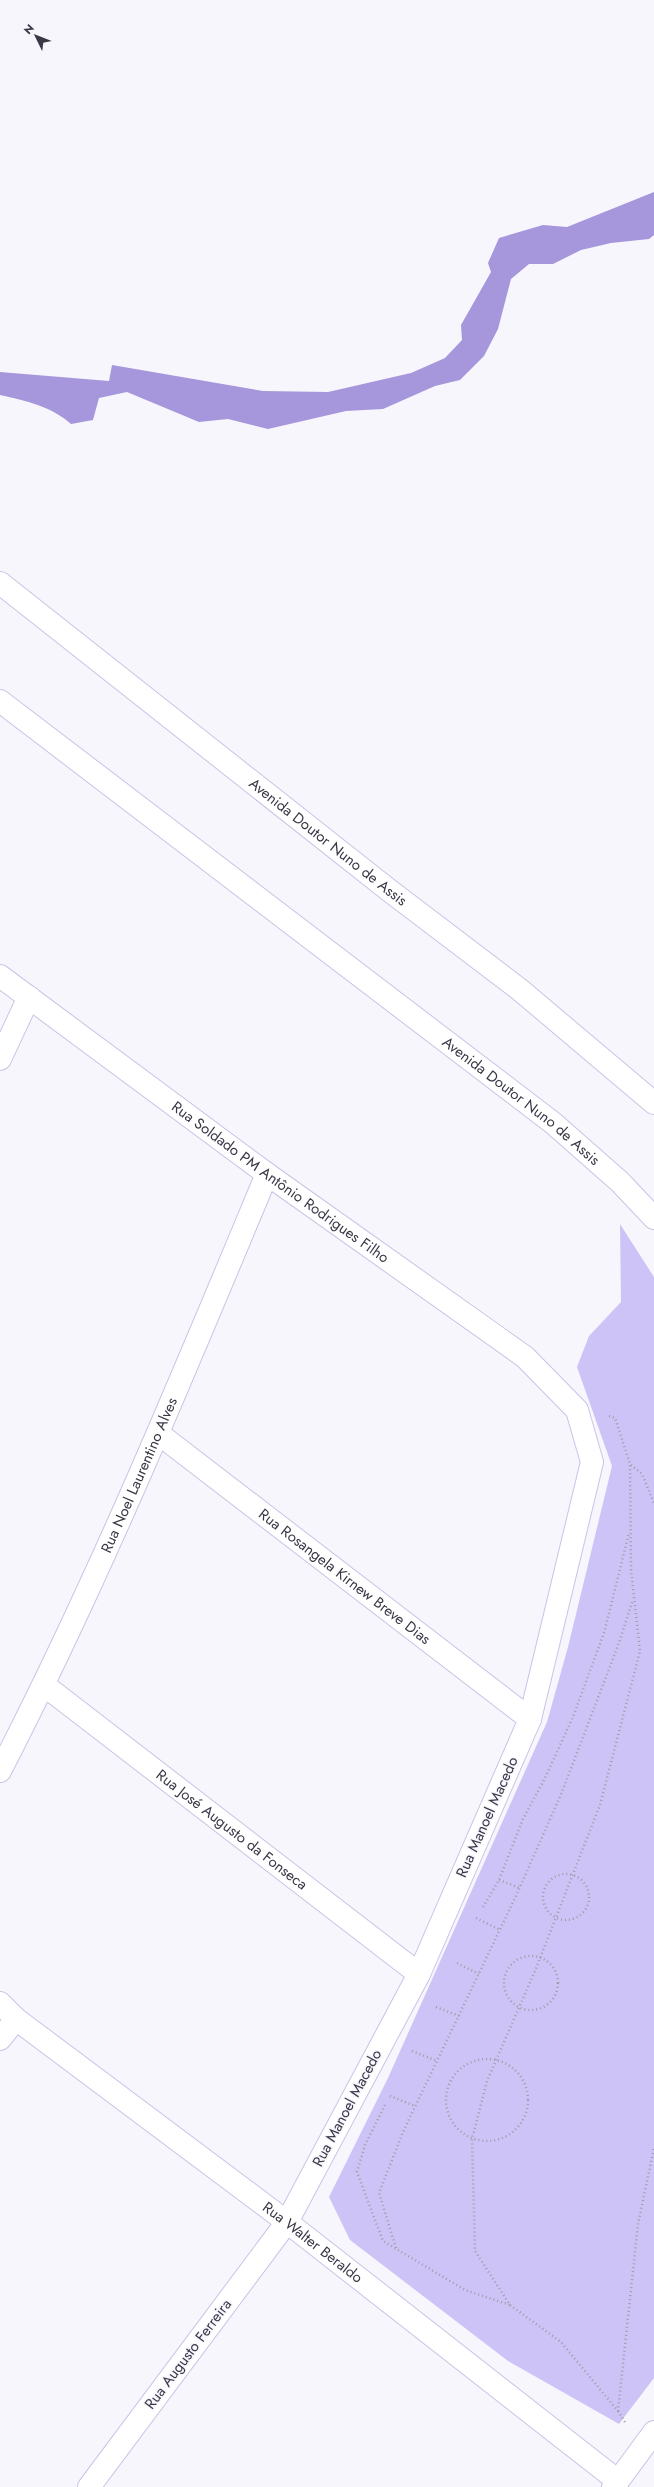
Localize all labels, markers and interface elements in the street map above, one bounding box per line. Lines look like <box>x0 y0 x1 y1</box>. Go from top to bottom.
north arrow <box>16 16 56 56</box>
text: N <box>20 21 38 38</box>
street label: Avenida Doutor Nuno de Assis <box>244 773 412 911</box>
street label: Avenida Doutor Nuno de Assis <box>438 1031 605 1171</box>
street label: Rua Soldado PM Antônio Rodrigues Filho <box>167 1096 394 1268</box>
street label: Rua Noel Laurentino Alves <box>95 1394 183 1556</box>
street label: Rua Rosangela Kirnew Breve Dias <box>254 1503 435 1650</box>
street label: Rua Manoel Macedo <box>450 1753 524 1881</box>
street label: Rua José Augusto da Fonseca <box>151 1764 312 1895</box>
street label: Rua Manoel Macedo <box>307 2045 387 2171</box>
street label: Rua Walter Beraldo <box>258 2196 368 2288</box>
street label: Rua Augusto Ferreira <box>139 2294 237 2414</box>

